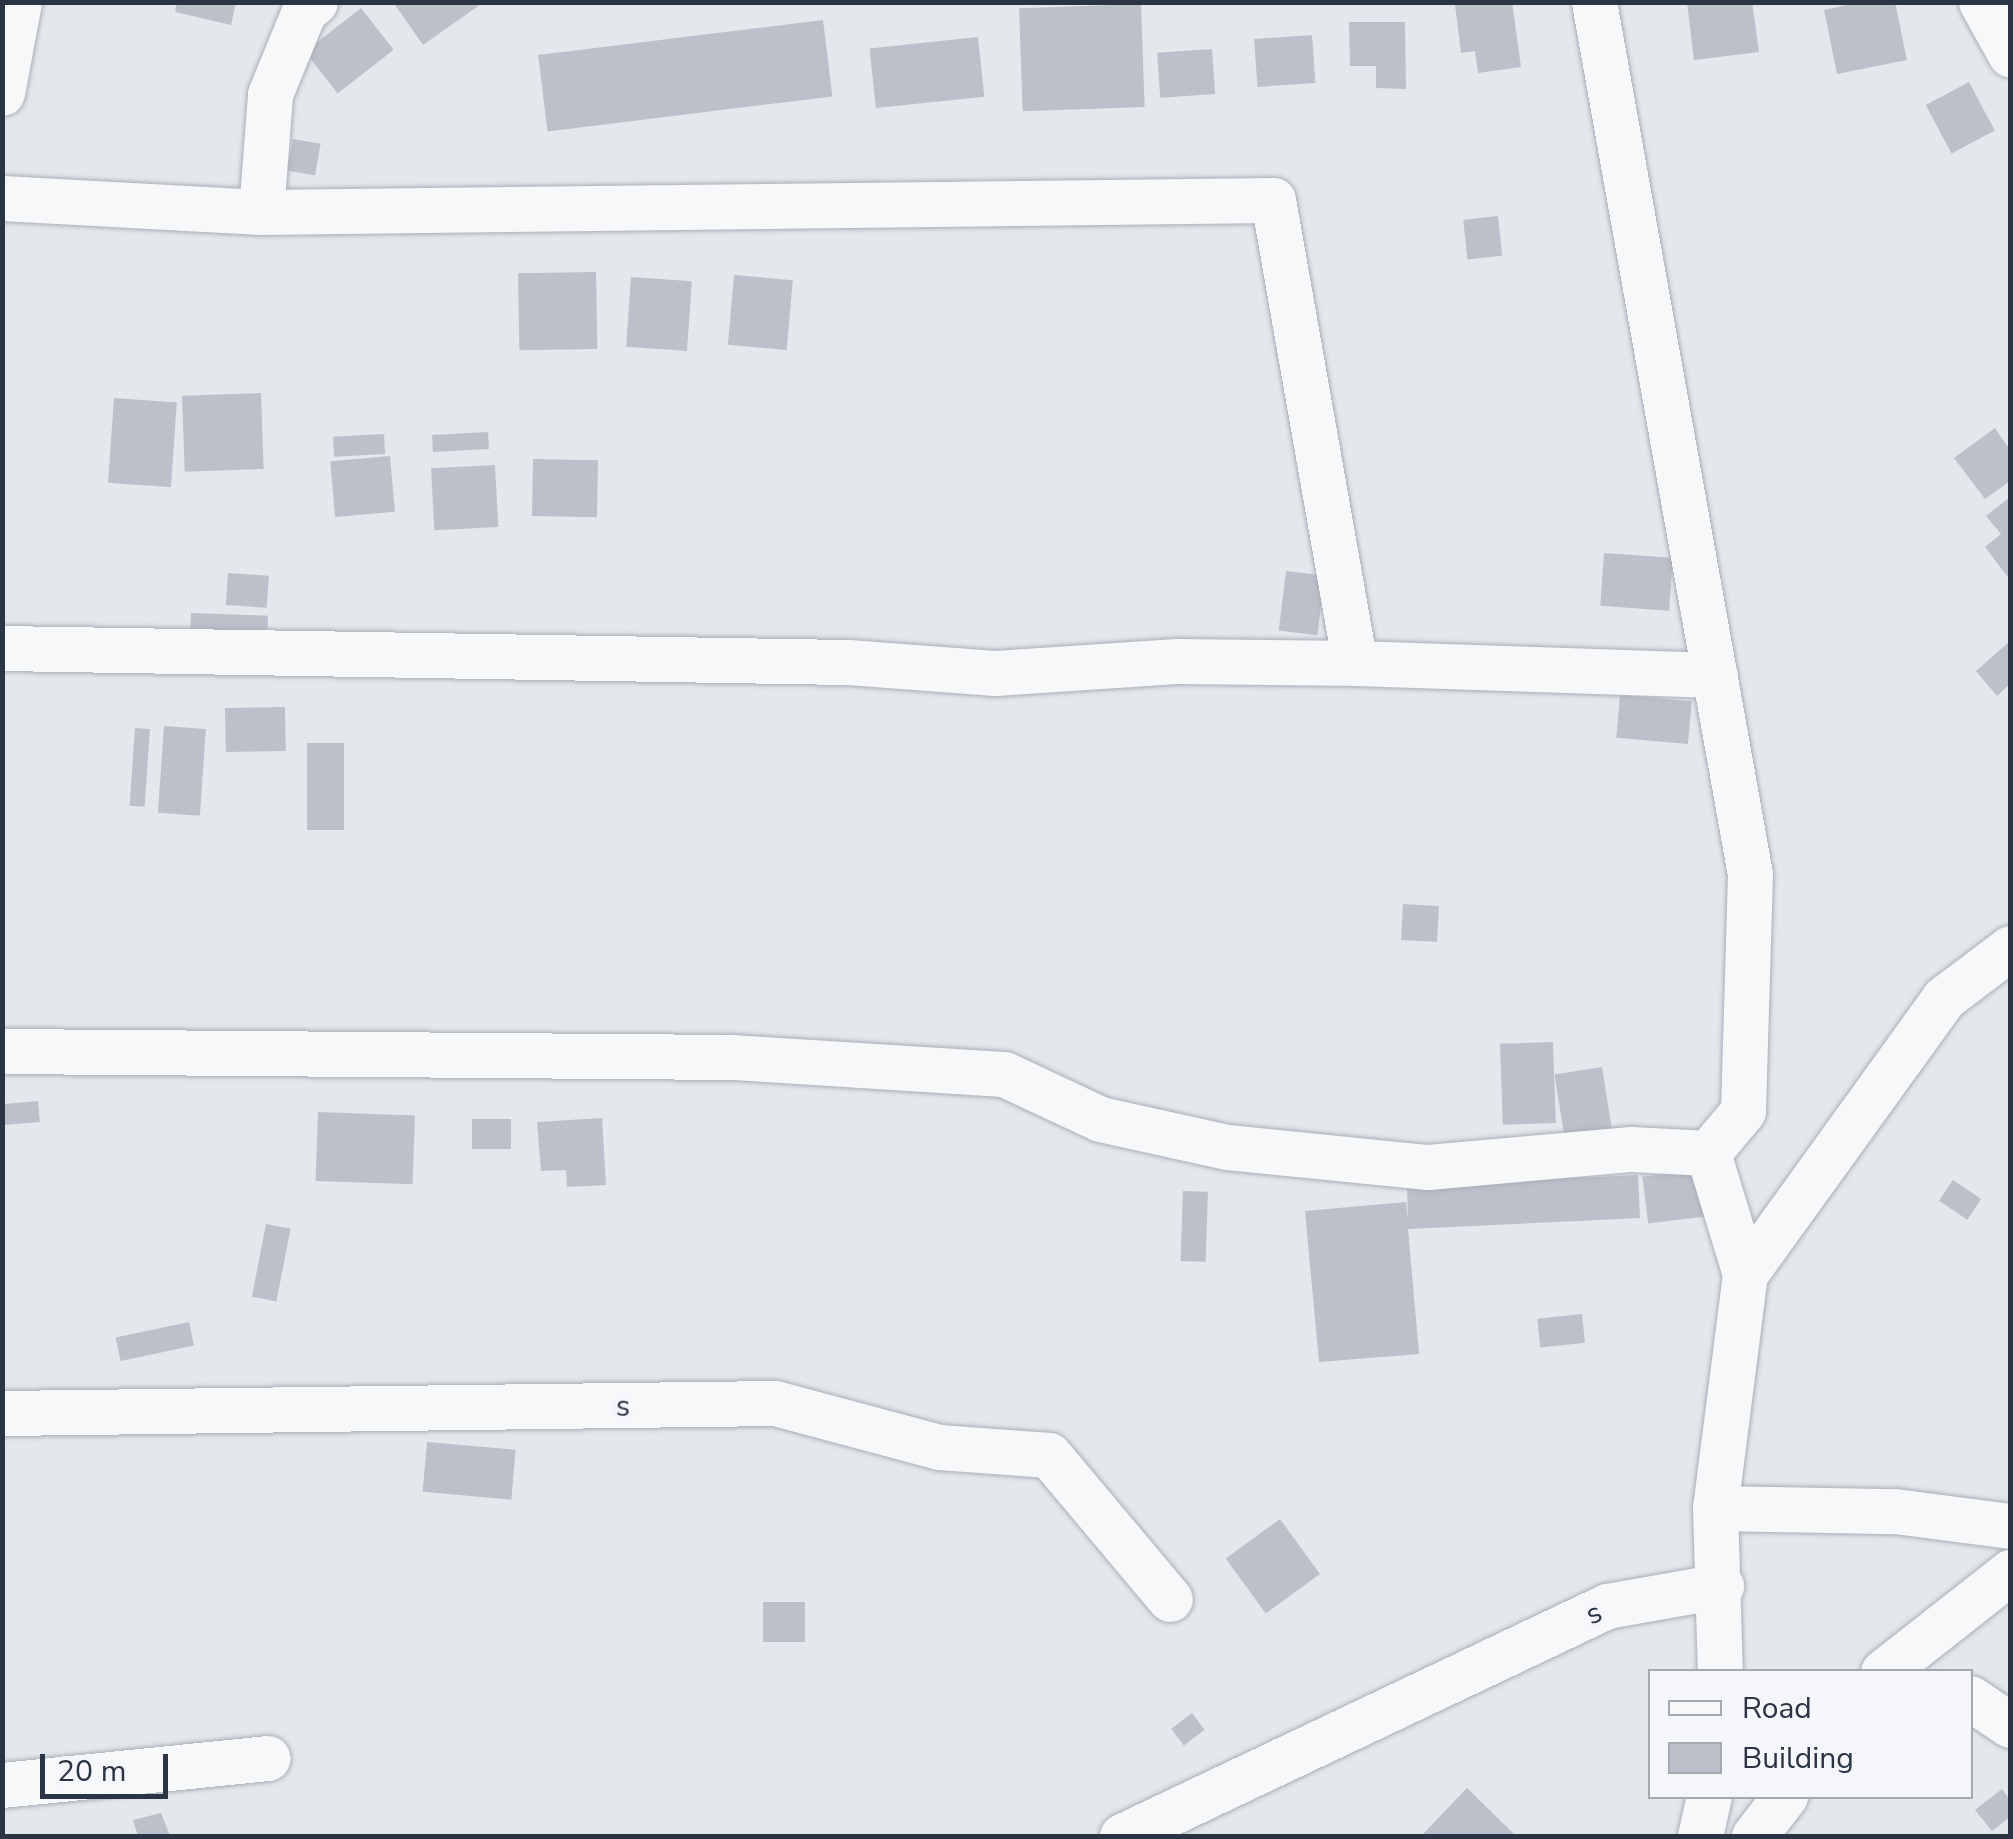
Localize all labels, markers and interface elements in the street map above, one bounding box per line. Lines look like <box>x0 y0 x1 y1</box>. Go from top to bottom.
street label: s <box>615 1389 631 1425</box>
street label: s <box>1580 1595 1608 1633</box>
legend <box>1648 1669 1973 1799</box>
text: Road <box>1742 1688 1812 1729</box>
scale bar <box>45 1734 172 1796</box>
text: Building <box>1742 1738 1854 1779</box>
text: 20 m <box>57 1751 126 1792</box>

